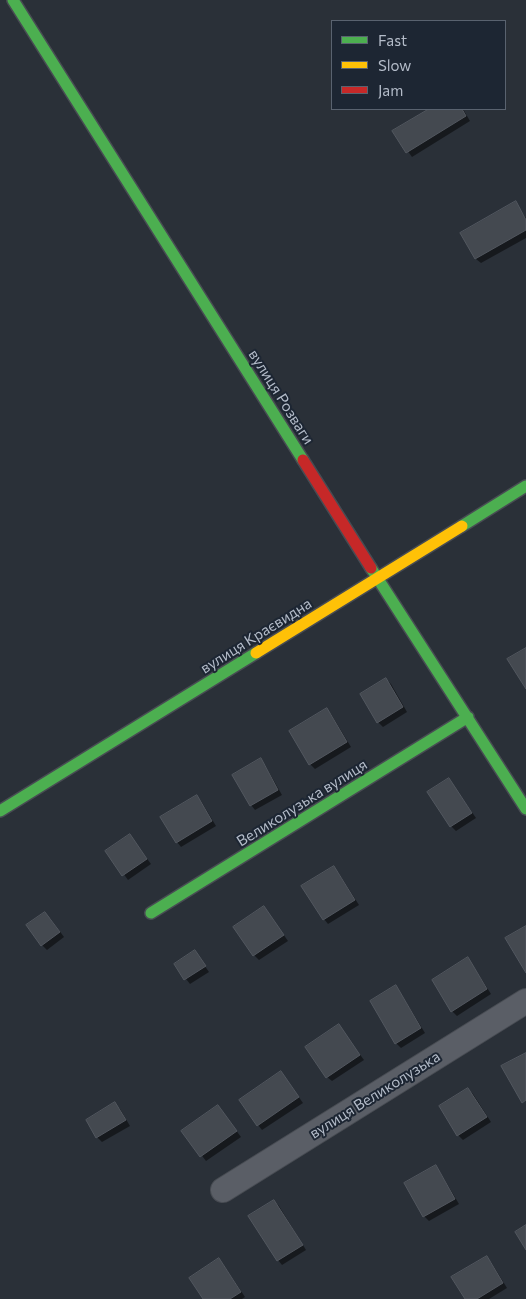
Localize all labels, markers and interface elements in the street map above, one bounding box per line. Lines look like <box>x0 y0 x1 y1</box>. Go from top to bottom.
legend <box>331 20 506 110</box>
text: Fast <box>378 31 407 49</box>
text: Slow <box>378 56 411 74</box>
text: Jam <box>378 81 403 99</box>
street label: вулиця Розваги <box>245 346 317 448</box>
street label: вулиця Краєвидна <box>197 595 315 677</box>
street label: Великолузька вулиця <box>233 755 371 851</box>
street label: вулиця Великолузька <box>306 1047 444 1143</box>

